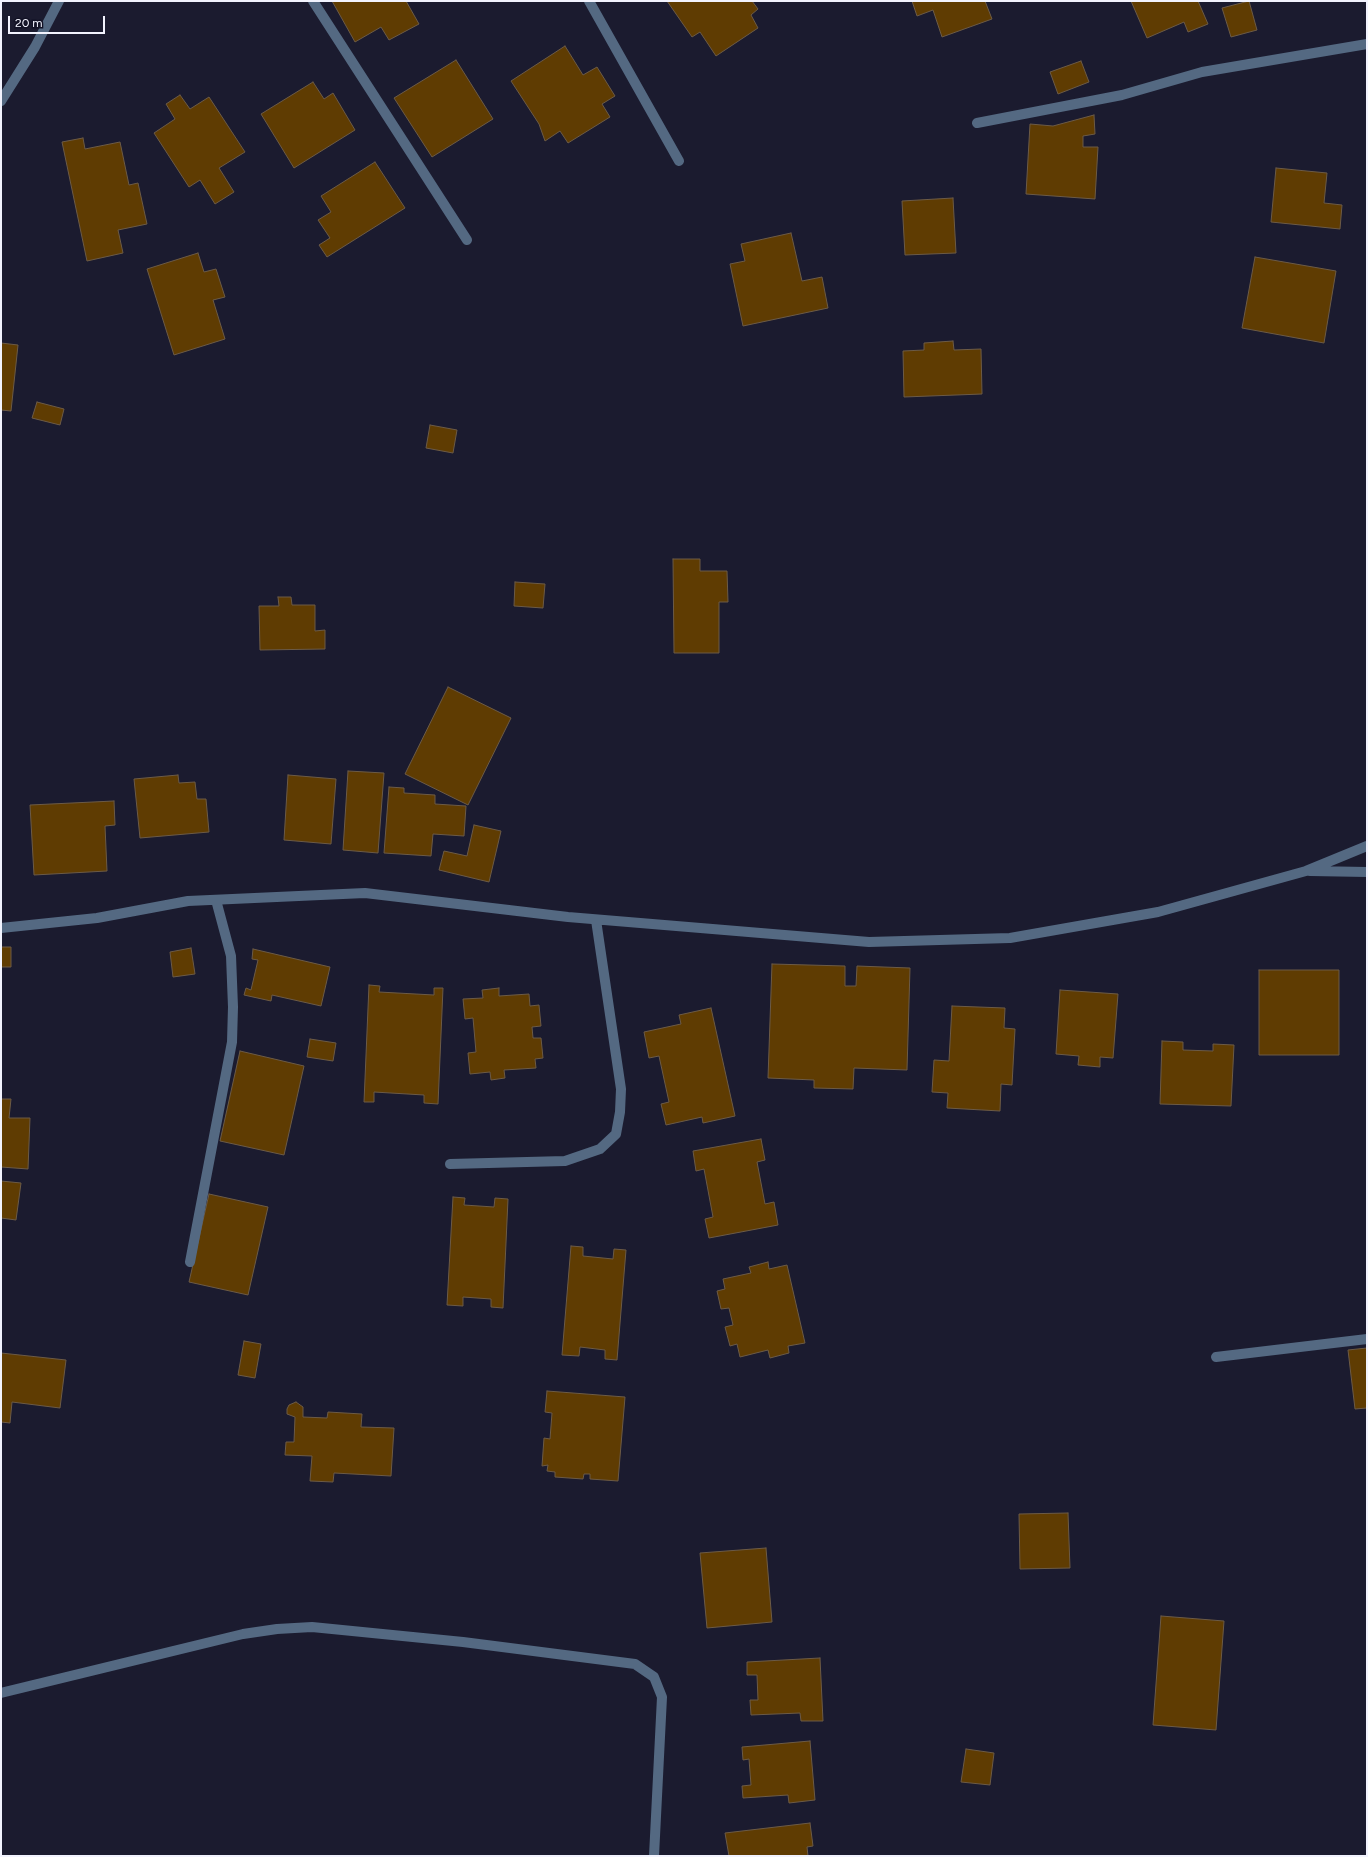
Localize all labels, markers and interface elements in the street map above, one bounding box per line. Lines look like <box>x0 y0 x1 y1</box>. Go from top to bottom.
scale bar <box>10 8 107 34</box>
text: 20 m <box>15 16 43 30</box>

